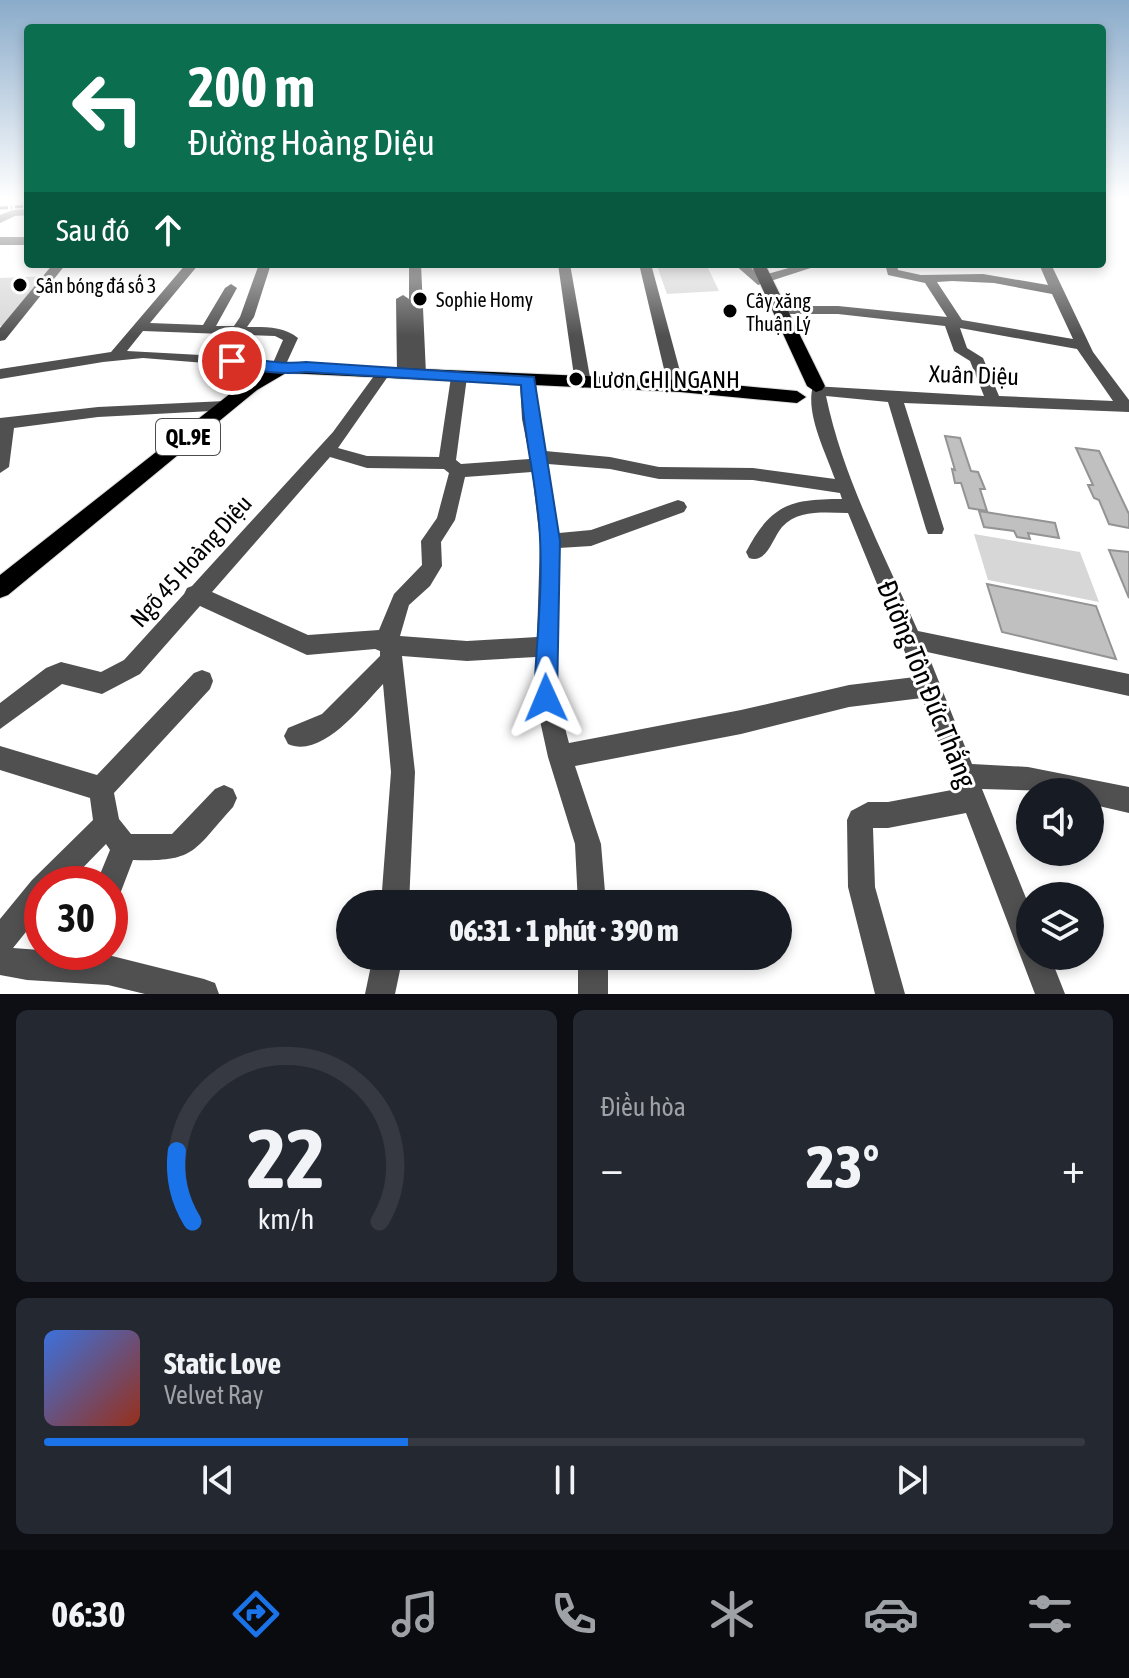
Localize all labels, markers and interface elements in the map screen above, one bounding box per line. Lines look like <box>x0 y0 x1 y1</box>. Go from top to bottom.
text: 200 m <box>188 55 315 119</box>
icon: left <box>56 56 160 160</box>
text: Đường Hoàng Diệu <box>188 121 435 163</box>
icon: ahead <box>146 208 190 252</box>
text: Sau đó <box>56 213 130 247</box>
place label: Sân bóng đá số 3 <box>36 274 156 297</box>
marker: Sân bóng đá số 3 <box>11 276 29 294</box>
place label: Sophie Homy <box>436 288 533 311</box>
place label: Cây xăng Thuận Lý <box>746 289 811 335</box>
marker: Sophie Homy <box>411 290 429 308</box>
marker: Cây xăng Thuận Lý <box>721 302 739 320</box>
pin <box>198 327 266 395</box>
icon: arrive <box>210 339 254 383</box>
street label: Xuân Diệu <box>929 360 1019 390</box>
place label: Lươn CHỊ NGẠNH <box>592 366 740 393</box>
marker: Lươn CHỊ NGẠNH <box>567 370 585 388</box>
road number: QL.9E <box>156 419 220 455</box>
street label: Ngõ 45 Hoàng Diệu <box>125 490 257 632</box>
street label: Đường Tôn Đức Thắng <box>871 576 983 792</box>
position arrow <box>504 656 588 740</box>
map controls <box>1016 778 1104 970</box>
button: sound <box>1016 778 1104 866</box>
speed limit sign: 30 <box>24 866 128 970</box>
button: layers <box>1016 882 1104 970</box>
text: 06:31 · 1 phút · 390 m <box>449 913 679 947</box>
text: Điều hòa <box>601 1092 686 1122</box>
text: 22 <box>247 1110 325 1206</box>
text: 23° <box>806 1132 879 1201</box>
text: − <box>601 1142 623 1192</box>
text: + <box>1062 1142 1085 1192</box>
text: km/h <box>258 1202 315 1235</box>
text: Static Love <box>164 1346 281 1380</box>
text: Velvet Ray <box>164 1380 264 1410</box>
icon: previous <box>196 1458 240 1502</box>
icon: pause <box>543 1458 587 1502</box>
icon: next <box>890 1458 934 1502</box>
icon: directions <box>228 1586 284 1642</box>
icon: music <box>387 1586 443 1642</box>
icon: phone <box>546 1586 602 1642</box>
icon: climate <box>704 1586 760 1642</box>
icon: car <box>863 1586 919 1642</box>
icon: filters <box>1022 1586 1078 1642</box>
text: 06:30 <box>51 1593 125 1635</box>

